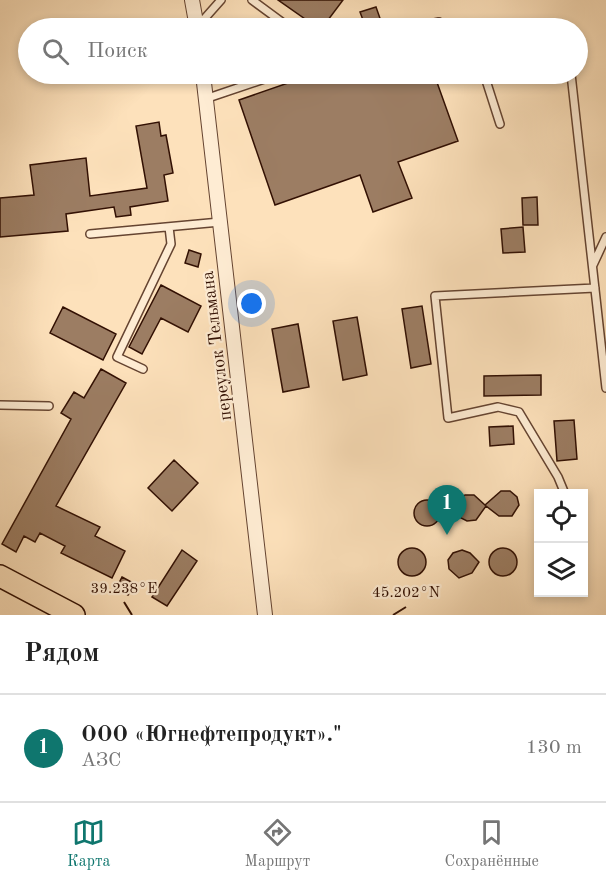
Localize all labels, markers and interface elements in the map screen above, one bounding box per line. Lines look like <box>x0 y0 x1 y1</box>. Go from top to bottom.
search box <box>18 18 588 84</box>
icon: search <box>39 35 72 68</box>
text: Поиск <box>87 40 148 62</box>
street label: переулок Тельмана <box>199 270 235 422</box>
your location <box>237 289 266 318</box>
pin: 1 <box>428 486 466 535</box>
map controls <box>534 489 588 597</box>
button: locate <box>534 489 588 543</box>
button: layers <box>534 543 588 597</box>
text: 39.238°E <box>91 582 157 597</box>
text: 45.202°N <box>372 586 440 601</box>
text: Рядом <box>24 641 99 667</box>
text: ООО «Югнефтепродукт»." <box>81 724 342 746</box>
text: 1 <box>38 738 49 758</box>
text: 130 m <box>526 738 582 758</box>
text: АЗС <box>81 751 122 771</box>
tab: Карта <box>67 816 110 872</box>
tab: Маршрут <box>245 816 310 872</box>
tab: Сохранённые <box>445 816 539 872</box>

